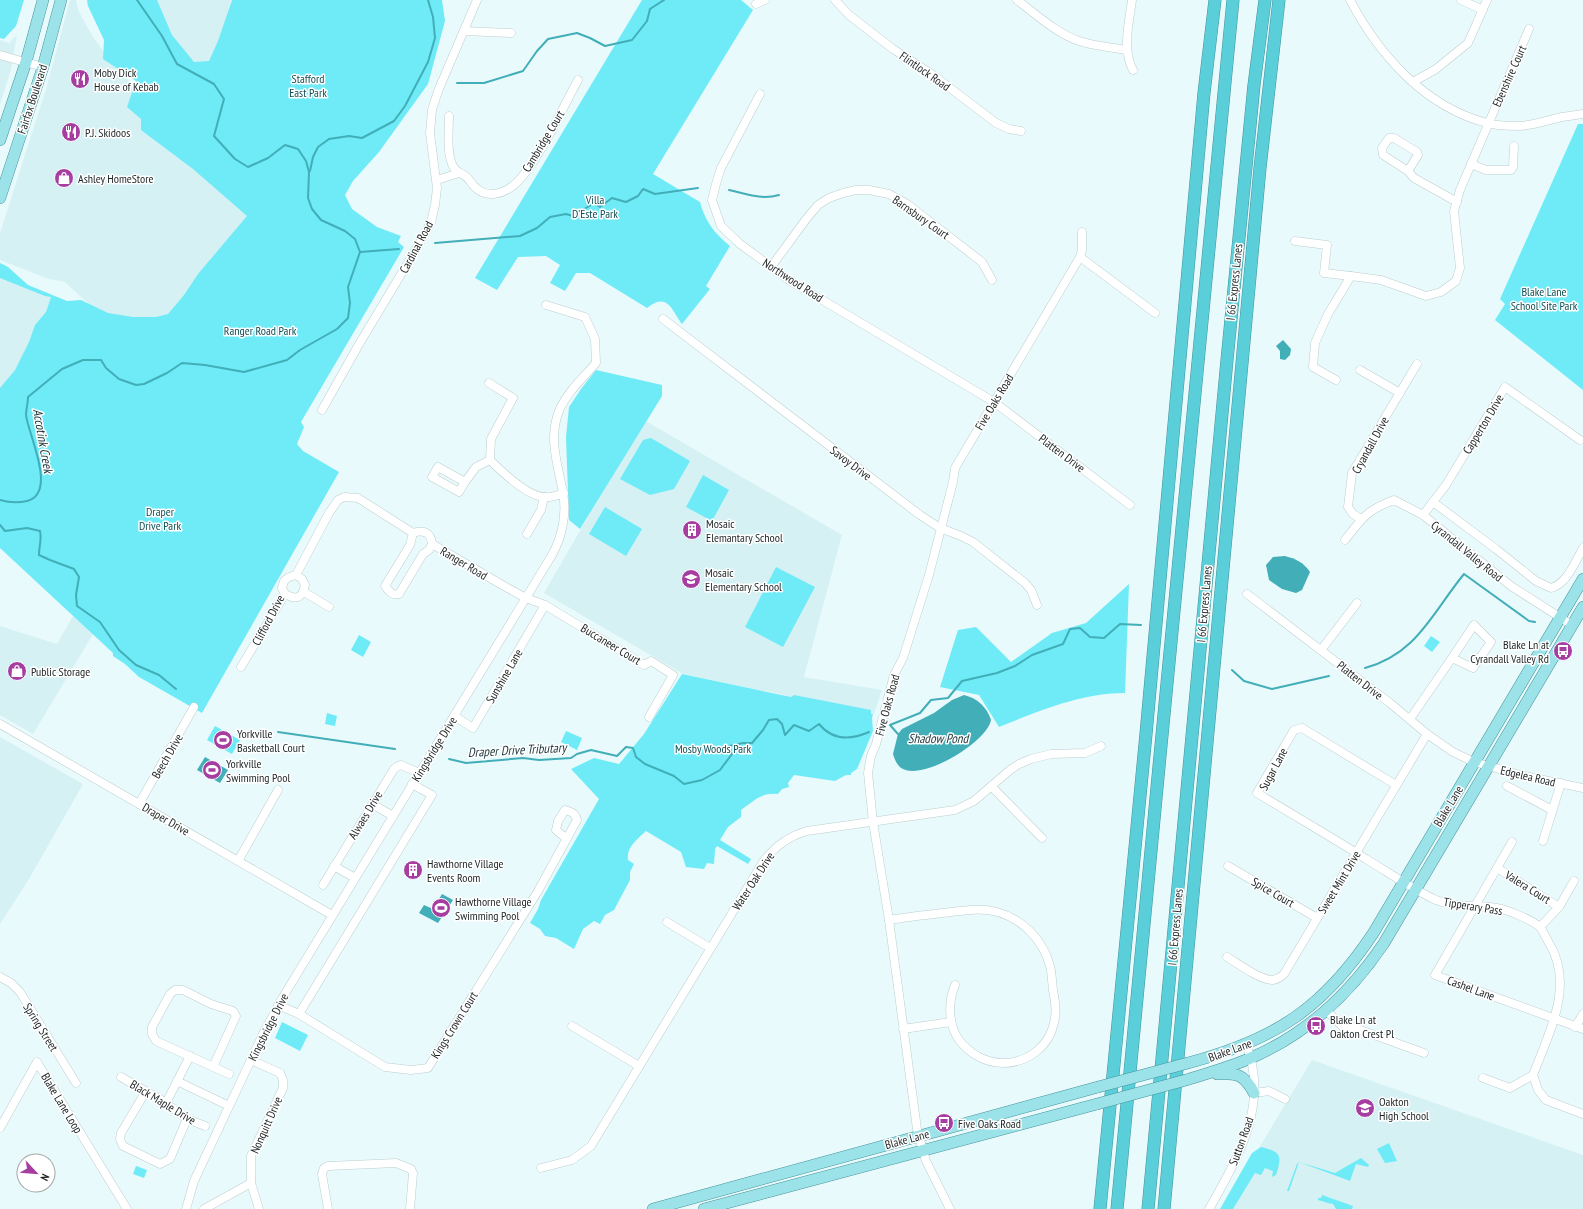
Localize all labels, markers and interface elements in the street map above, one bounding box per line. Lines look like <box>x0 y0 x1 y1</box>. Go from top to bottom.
street label: Ebenshire Court <box>1489 42 1530 109</box>
street label: Flintlock Road <box>897 48 953 94</box>
street label: Fairfax Boulevard <box>14 62 50 136</box>
place label: Moby Dick House of Kebab <box>94 65 159 94</box>
restaurant icon: Moby Dick House of Kebab <box>69 68 91 90</box>
park label: Stafford East Park <box>289 71 327 100</box>
street label: Cambridge Court <box>519 107 568 175</box>
restaurant icon: P.J. Skidoos <box>60 121 82 143</box>
place label: P.J. Skidoos <box>85 125 130 140</box>
shop icon: Ashley HomeStore <box>53 167 75 189</box>
place label: Ashley HomeStore <box>78 171 153 186</box>
park label: Villa D'Este Park <box>572 192 618 221</box>
street label: Barnsbury Court <box>890 192 953 242</box>
street label: Cardinal Road <box>396 218 436 276</box>
street label: I 66 Express Lanes <box>1223 243 1245 321</box>
street label: Northwood Road <box>760 255 826 305</box>
park label: Blake Lane School Site Park <box>1511 284 1578 313</box>
park label: Ranger Road Park <box>224 323 297 338</box>
street label: Five Oaks Road <box>971 371 1017 433</box>
street label: Capperton Drive <box>1459 391 1507 457</box>
water label: Accotink Creek <box>29 407 57 476</box>
street label: Cryandall Drive <box>1348 414 1392 476</box>
street label: Platten Drive <box>1036 431 1088 475</box>
street label: Savoy Drive <box>827 443 875 484</box>
park label: Draper Drive Park <box>139 504 181 533</box>
place label: Mosaic Elemantary School <box>706 516 783 545</box>
street label: Cyrandall Valley Road <box>1428 517 1506 585</box>
building icon: Mosaic Elemantary School <box>681 519 703 541</box>
street label: Ranger Road <box>438 543 490 583</box>
place label: Mosaic Elementary School <box>705 565 782 594</box>
street label: I 66 Express Lanes <box>1193 565 1215 643</box>
school or university icon: Mosaic Elementary School <box>680 568 702 590</box>
street label: Clifford Drive <box>248 592 288 648</box>
street label: Buccaneer Court <box>578 620 644 668</box>
place label: Blake Ln at Cyrandall Valley Rd <box>1470 637 1550 666</box>
bus stop icon: Blake Ln at Cyrandall Valley Rd <box>1552 640 1574 662</box>
street label: Sunshine Lane <box>482 646 526 706</box>
street label: Platten Drive <box>1334 657 1386 703</box>
shop icon: Public Storage <box>6 660 28 682</box>
place label: Public Storage <box>31 664 90 679</box>
street label: Five Oaks Road <box>872 673 902 737</box>
street label: Kingsbridge Drive <box>408 714 460 784</box>
place label: Yorkville Basketball Court <box>237 726 306 755</box>
sports icon: Yorkville Basketball Court <box>212 729 234 751</box>
water label: Shadow Pond <box>908 730 970 747</box>
street label: Beech Drive <box>148 731 186 781</box>
water label: Draper Drive Tributary <box>467 739 569 761</box>
park label: Mosby Woods Park <box>675 741 751 756</box>
street label: Sugar Lane <box>1256 745 1290 793</box>
place label: Yorkville Swimming Pool <box>226 756 290 785</box>
sports icon: Yorkville Swimming Pool <box>201 759 223 781</box>
street label: Edgelea Road <box>1499 762 1557 790</box>
street label: Blake Lane <box>1430 783 1466 829</box>
street label: Alwaes Drive <box>345 788 385 842</box>
street label: Draper Drive <box>140 799 192 839</box>
street label: Sweet Mint Drive <box>1314 848 1364 916</box>
street label: Water Oak Drive <box>729 849 777 913</box>
place label: Hawthorne Village Events Room <box>427 856 504 885</box>
building icon: Hawthorne Village Events Room <box>402 859 424 881</box>
street label: Valera Court <box>1502 867 1554 907</box>
street label: Spice Court <box>1249 874 1298 911</box>
street label: I 66 Express Lanes <box>1164 888 1186 966</box>
place label: Hawthorne Village Swimming Pool <box>455 894 532 923</box>
street label: Tipperary Pass <box>1442 894 1504 918</box>
sports icon: Hawthorne Village Swimming Pool <box>430 897 452 919</box>
street label: Cashel Lane <box>1445 972 1497 1004</box>
street label: Kings Crown Court <box>427 988 481 1061</box>
street label: Kingsbridge Drive <box>245 991 291 1063</box>
street label: Spring Street <box>20 1000 62 1054</box>
place label: Blake Ln at Oakton Crest Pl <box>1330 1012 1394 1041</box>
bus stop icon: Blake Ln at Oakton Crest Pl <box>1305 1015 1327 1037</box>
street label: Blake Lane <box>1206 1035 1254 1065</box>
street label: Blake Lane Loop <box>38 1070 86 1136</box>
street label: Black Maple Drive <box>127 1076 199 1128</box>
street label: Nonquitt Drive <box>247 1094 285 1156</box>
place label: Oakton High School <box>1379 1094 1429 1123</box>
school or university icon: Oakton High School <box>1354 1097 1376 1119</box>
bus stop icon: Five Oaks Road <box>933 1112 955 1134</box>
street label: Sutton Road <box>1225 1115 1257 1167</box>
place label: Five Oaks Road <box>958 1116 1021 1131</box>
street label: Blake Lane <box>883 1126 931 1152</box>
north arrow <box>16 1153 56 1193</box>
text: N <box>37 1172 53 1183</box>

